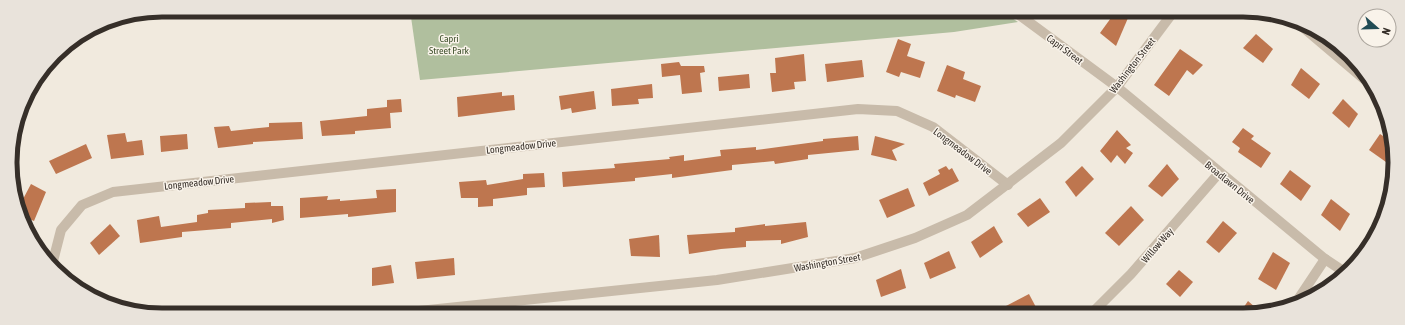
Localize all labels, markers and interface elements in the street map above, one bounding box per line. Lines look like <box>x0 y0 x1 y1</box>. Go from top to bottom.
north arrow <box>1357 8 1397 48</box>
text: N <box>1380 26 1393 37</box>
street label: Capri Street <box>1044 32 1085 67</box>
park label: Capri Street Park <box>429 33 470 56</box>
street label: Washington Street <box>1107 35 1157 95</box>
street label: Longmeadow Drive <box>931 126 994 177</box>
street label: Longmeadow Drive <box>486 137 557 156</box>
street label: Broadlawn Drive <box>1203 159 1257 206</box>
street label: Longmeadow Drive <box>164 173 235 192</box>
street label: Willow Way <box>1139 226 1175 265</box>
street label: Washington Street <box>793 251 861 274</box>

